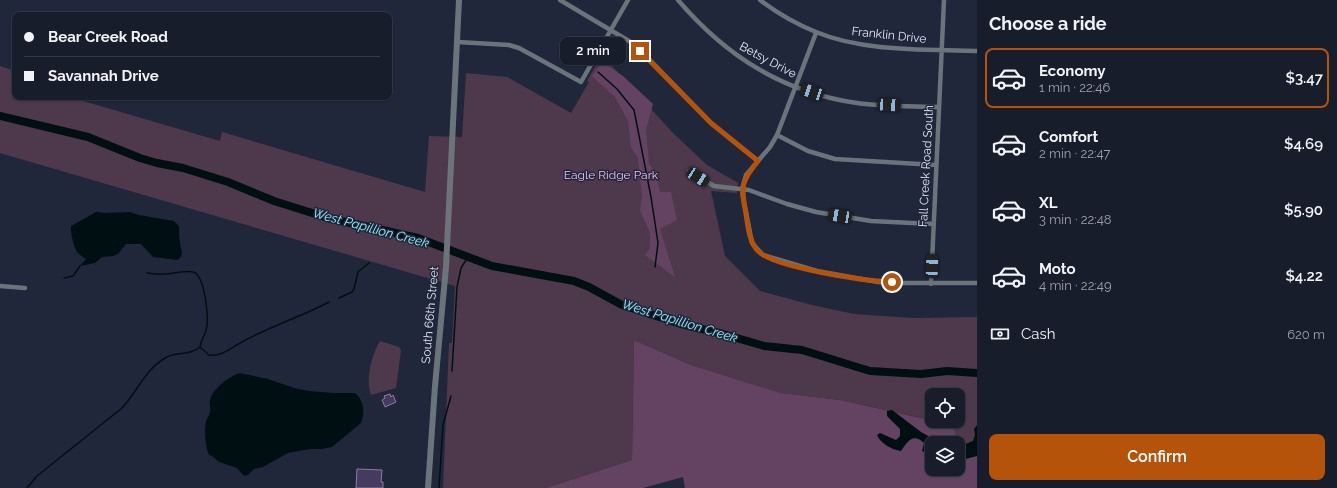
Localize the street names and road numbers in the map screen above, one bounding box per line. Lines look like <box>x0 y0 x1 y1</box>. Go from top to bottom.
street label: Franklin Drive <box>851 24 927 46</box>
street label: Betsy Drive <box>737 39 799 81</box>
street label: Fall Creek Road South <box>916 105 936 227</box>
street label: South 66th Street <box>419 266 441 364</box>

